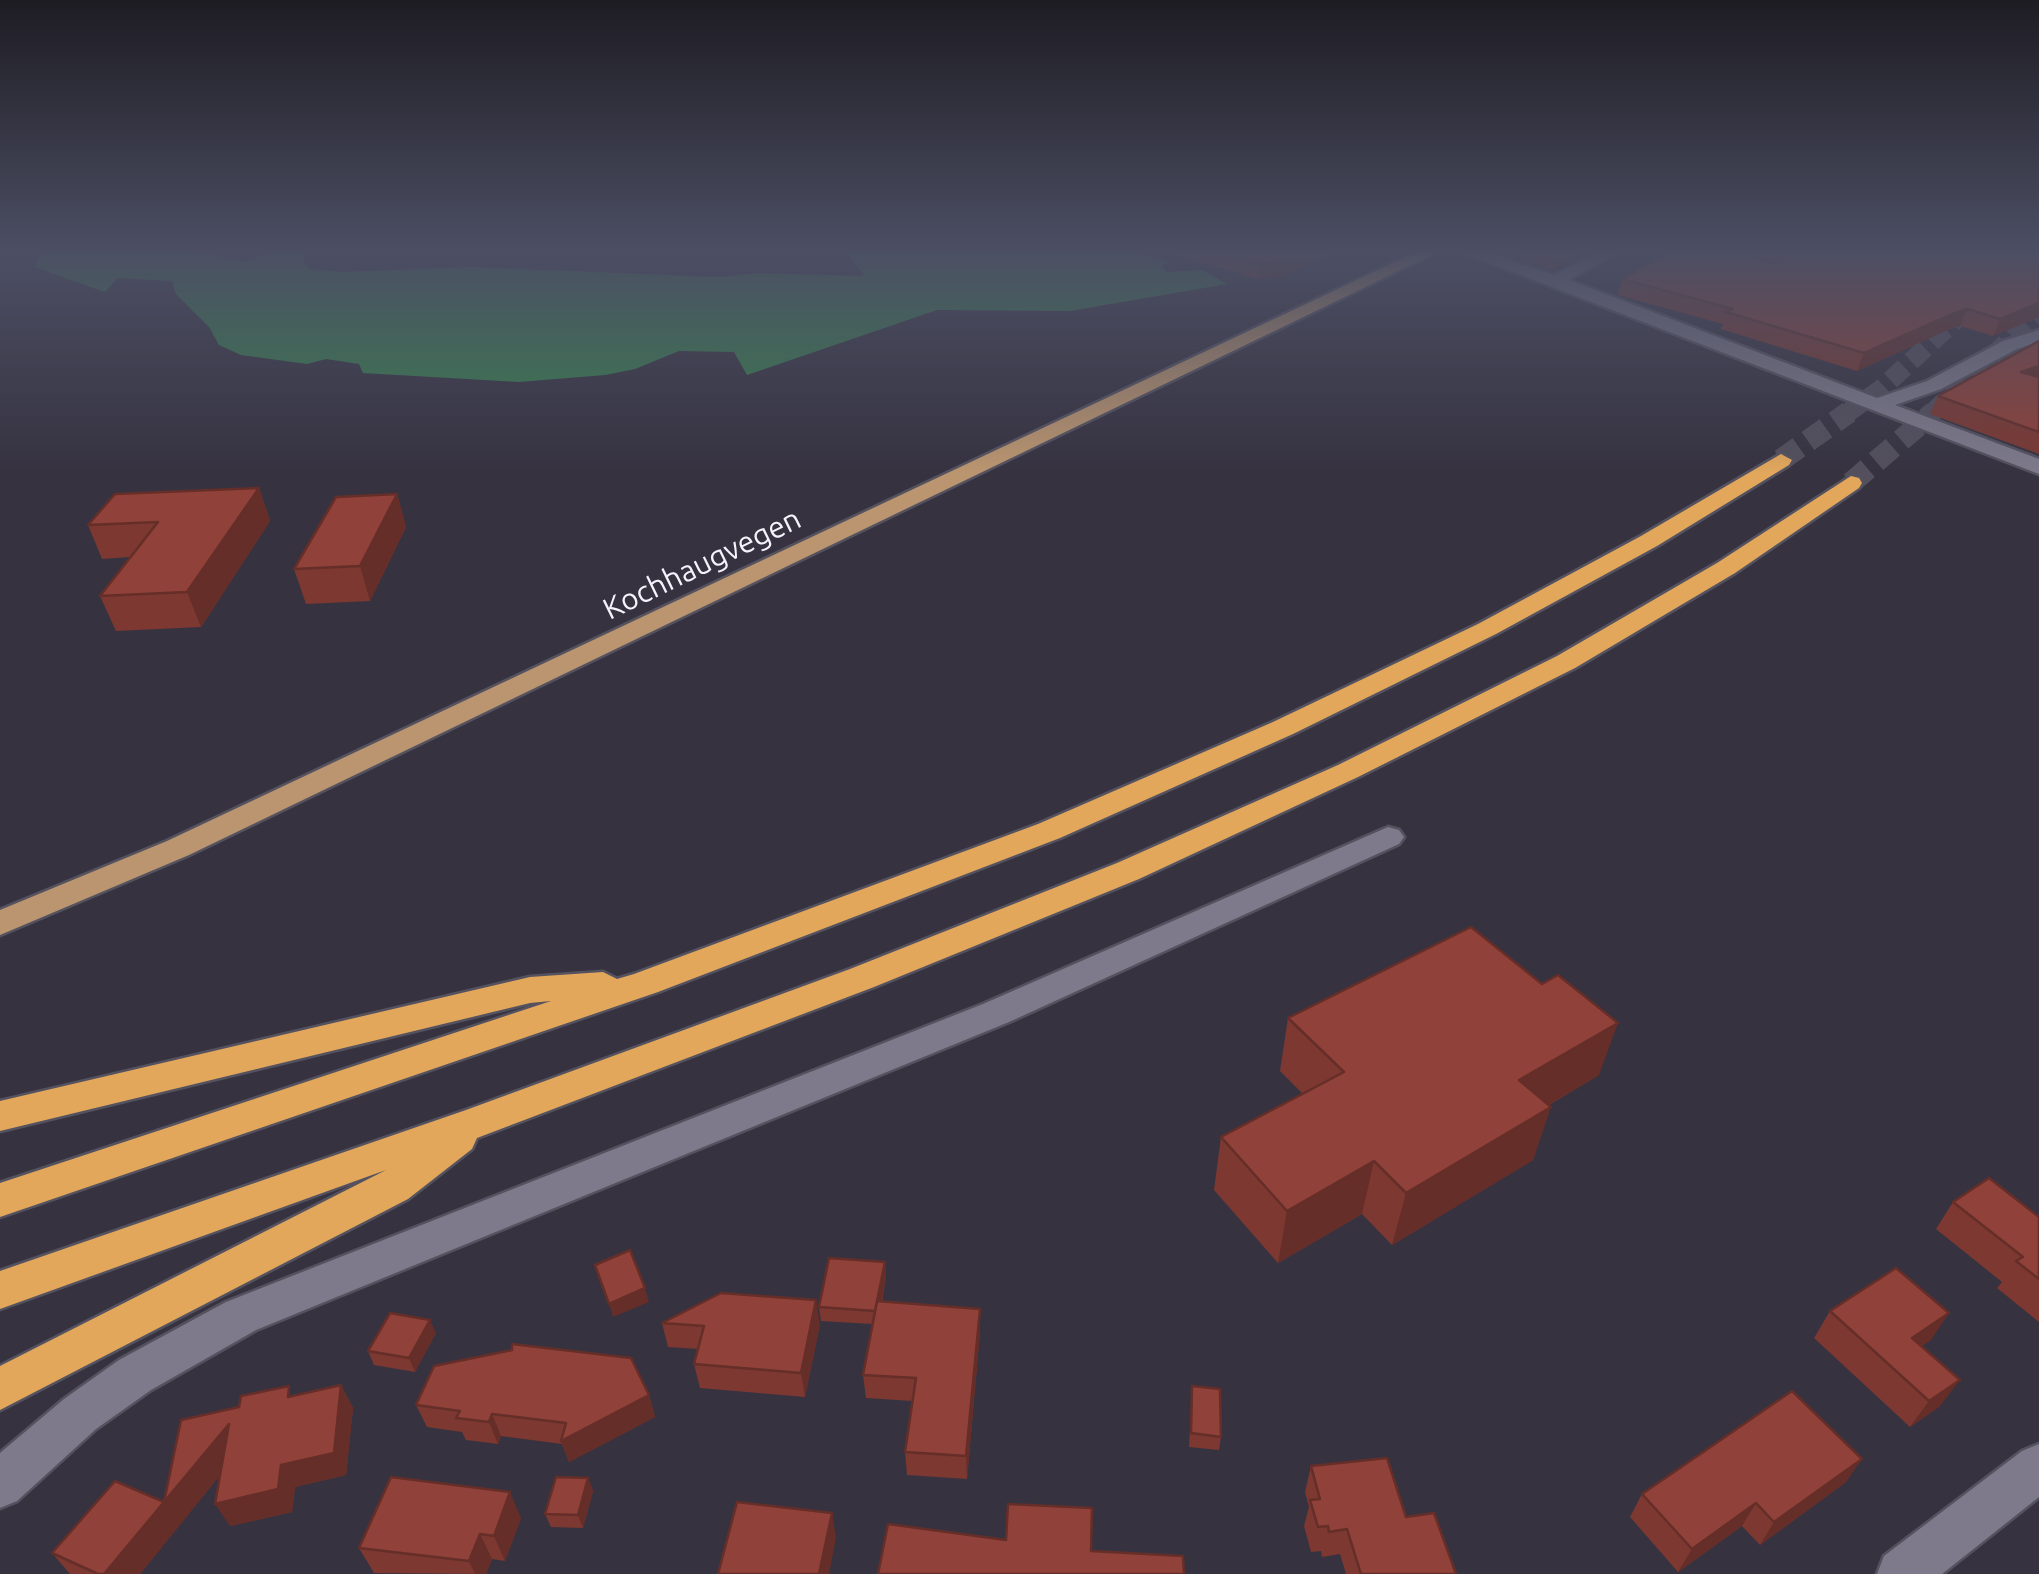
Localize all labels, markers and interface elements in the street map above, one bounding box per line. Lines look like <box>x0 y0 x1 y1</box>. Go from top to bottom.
street label: Kochhaugvegen <box>597 501 807 627</box>

